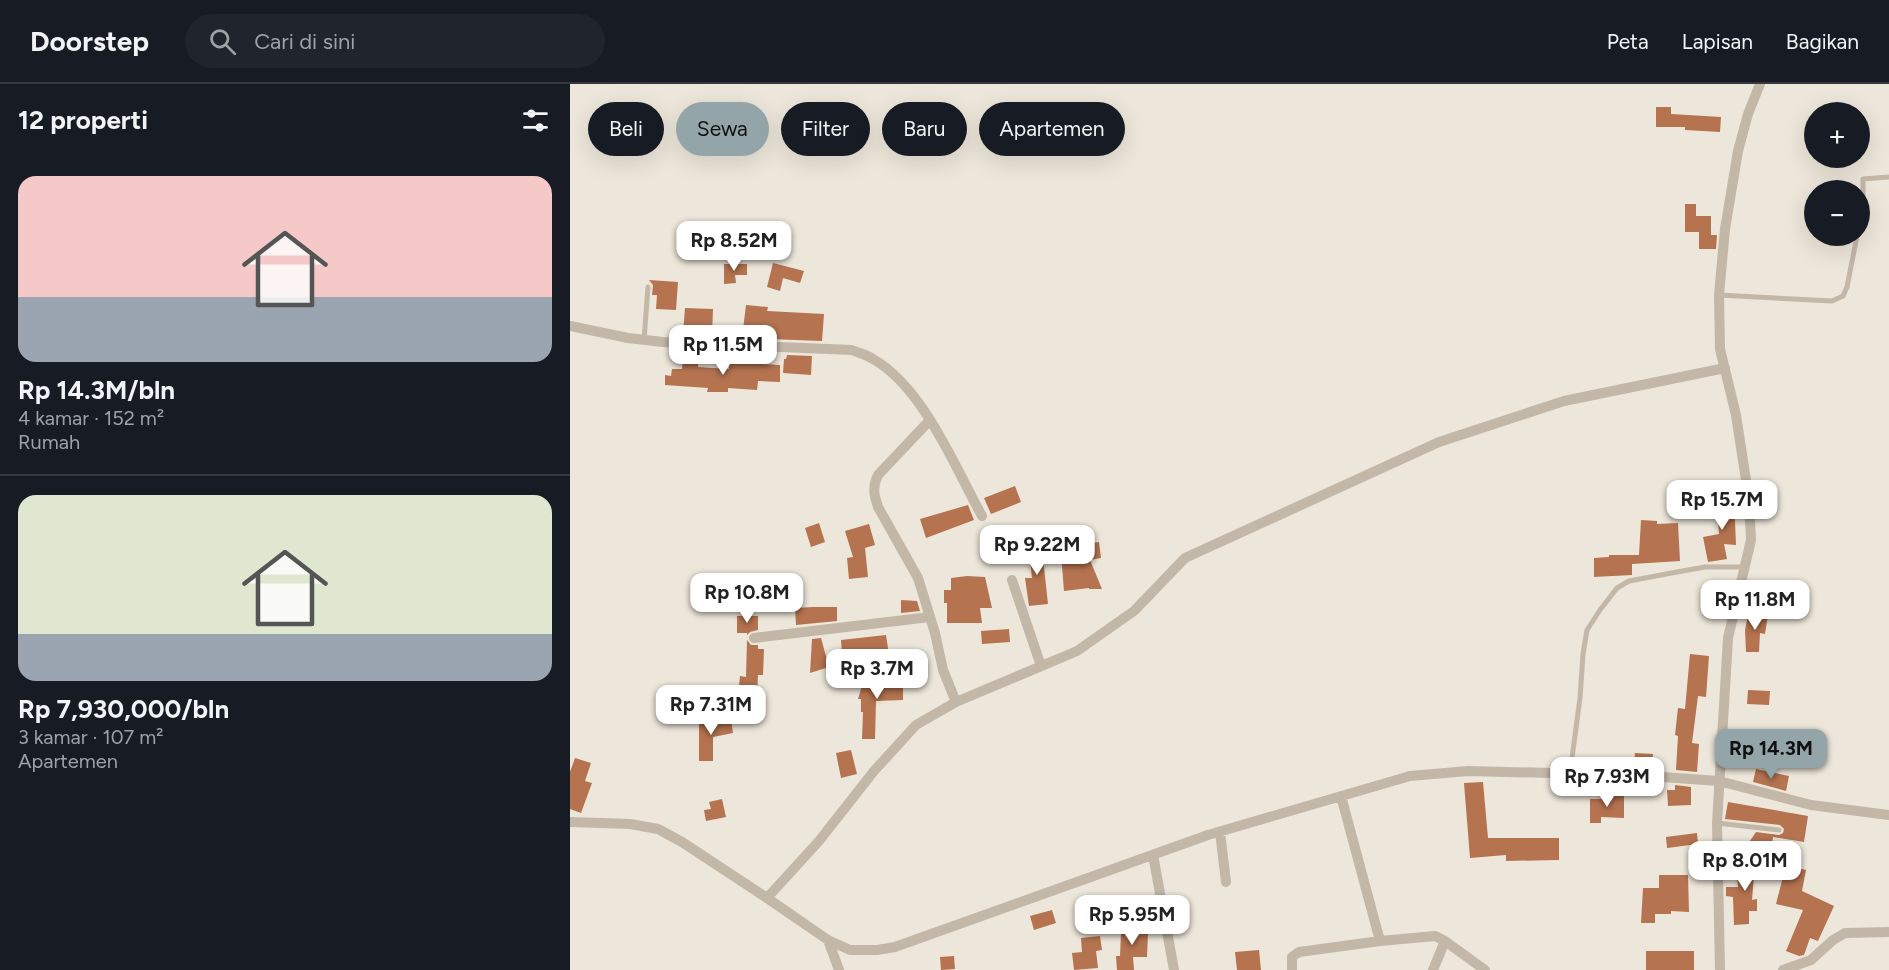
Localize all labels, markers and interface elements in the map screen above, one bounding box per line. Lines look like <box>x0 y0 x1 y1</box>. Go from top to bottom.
search box <box>185 14 605 68</box>
text: Doorstep <box>30 24 149 58</box>
icon: search <box>206 25 239 58</box>
text: Cari di sini <box>254 28 355 55</box>
text: Peta <box>1607 29 1649 54</box>
text: Lapisan <box>1682 29 1753 54</box>
text: Bagikan <box>1786 29 1859 54</box>
chip: Beli <box>588 102 664 156</box>
chip: Sewa <box>676 102 769 156</box>
chip: Filter <box>781 102 870 156</box>
chip: Baru <box>882 102 967 156</box>
chip: Apartemen <box>979 102 1125 156</box>
map controls <box>1804 102 1870 246</box>
button: + <box>1804 102 1870 168</box>
text: 12 properti <box>18 104 148 136</box>
icon: filters <box>519 104 552 137</box>
button: − <box>1804 180 1870 246</box>
icon: home <box>231 215 339 323</box>
pin: Rp 8.52M <box>672 221 796 272</box>
text: Rp 8.52M <box>690 228 778 252</box>
pin: Rp 11.5M <box>661 325 785 376</box>
text: Rp 11.5M <box>683 332 763 356</box>
text: Rp 14.3M/bln <box>18 374 175 406</box>
text: 4 kamar · 152 m² <box>18 406 164 430</box>
text: Rumah <box>18 430 80 454</box>
pin: Rp 15.7M <box>1660 480 1784 531</box>
text: Rp 15.7M <box>1681 487 1763 511</box>
pin: Rp 9.22M <box>975 525 1099 576</box>
text: Rp 9.22M <box>994 532 1080 556</box>
icon: home <box>231 534 339 642</box>
pin: Rp 10.8M <box>685 573 809 624</box>
text: Rp 10.8M <box>704 580 790 604</box>
pin: Rp 11.8M <box>1693 580 1817 631</box>
text: Rp 11.8M <box>1715 587 1795 611</box>
pin: Rp 3.7M <box>822 649 932 700</box>
text: Rp 3.7M <box>840 656 914 680</box>
pin: Rp 7.31M <box>649 685 773 736</box>
text: Rp 7.31M <box>670 692 752 716</box>
text: Rp 7,930,000/bln <box>18 693 229 725</box>
text: 3 kamar · 107 m² <box>18 725 163 749</box>
pin: Rp 14.3M <box>1709 729 1833 780</box>
text: Rp 14.3M <box>1729 736 1813 760</box>
text: Apartemen <box>18 749 118 773</box>
pin: Rp 7.93M <box>1545 757 1669 808</box>
text: Rp 7.93M <box>1564 764 1650 788</box>
pin: Rp 8.01M <box>1683 841 1807 892</box>
text: Rp 8.01M <box>1702 848 1788 872</box>
pin: Rp 5.95M <box>1070 895 1194 946</box>
text: Rp 5.95M <box>1089 902 1175 926</box>

